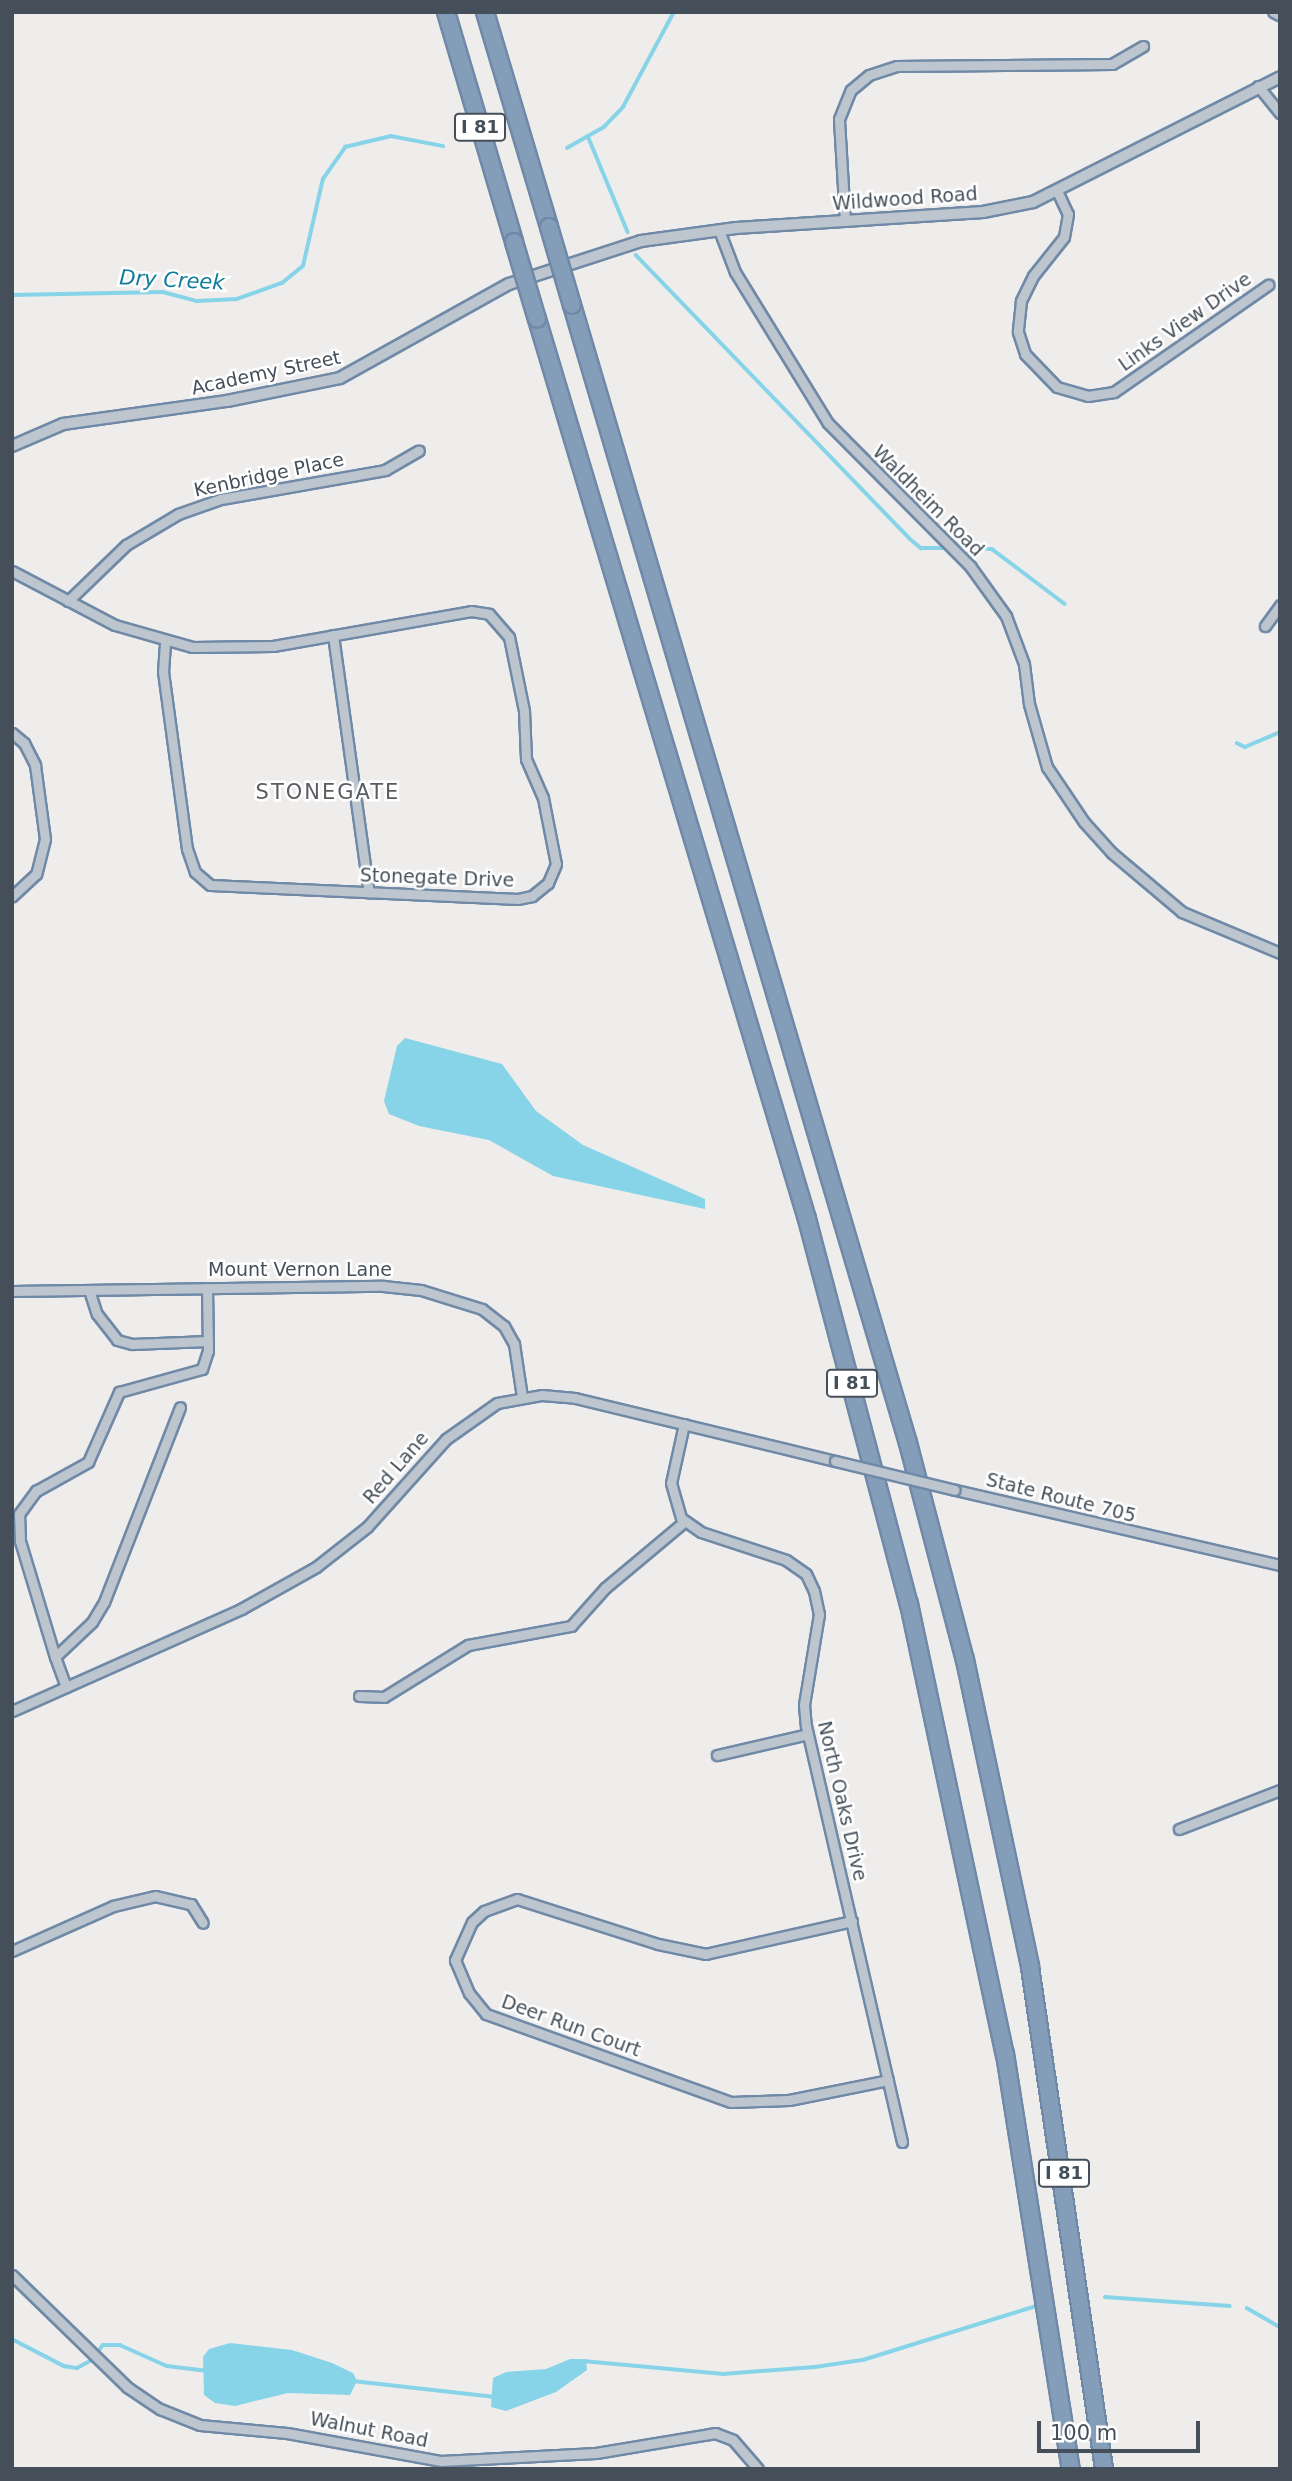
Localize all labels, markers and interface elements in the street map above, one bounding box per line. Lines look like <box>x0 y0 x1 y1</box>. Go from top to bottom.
road number: I 81 <box>454 112 506 142</box>
street label: Wildwood Road <box>832 183 978 215</box>
water label: Dry Creek <box>119 265 225 295</box>
street label: Links View Drive <box>1114 268 1256 376</box>
street label: Academy Street <box>189 346 343 400</box>
street label: Waldheim Road <box>868 441 988 561</box>
street label: Kenbridge Place <box>192 448 346 502</box>
district label: STONEGATE <box>257 779 399 805</box>
street label: Stonegate Drive <box>359 864 515 892</box>
street label: Mount Vernon Lane <box>208 1259 392 1281</box>
road number: I 81 <box>826 1368 878 1398</box>
street label: Red Lane <box>358 1427 434 1509</box>
street label: State Route 705 <box>984 1468 1138 1528</box>
street label: North Oaks Drive <box>813 1719 871 1883</box>
street label: Deer Run Court <box>498 1990 644 2062</box>
road number: I 81 <box>1038 2158 1090 2188</box>
street label: Walnut Road <box>308 2407 430 2453</box>
scale bar <box>1040 2408 1203 2452</box>
text: 100 m <box>1050 2421 1117 2445</box>

